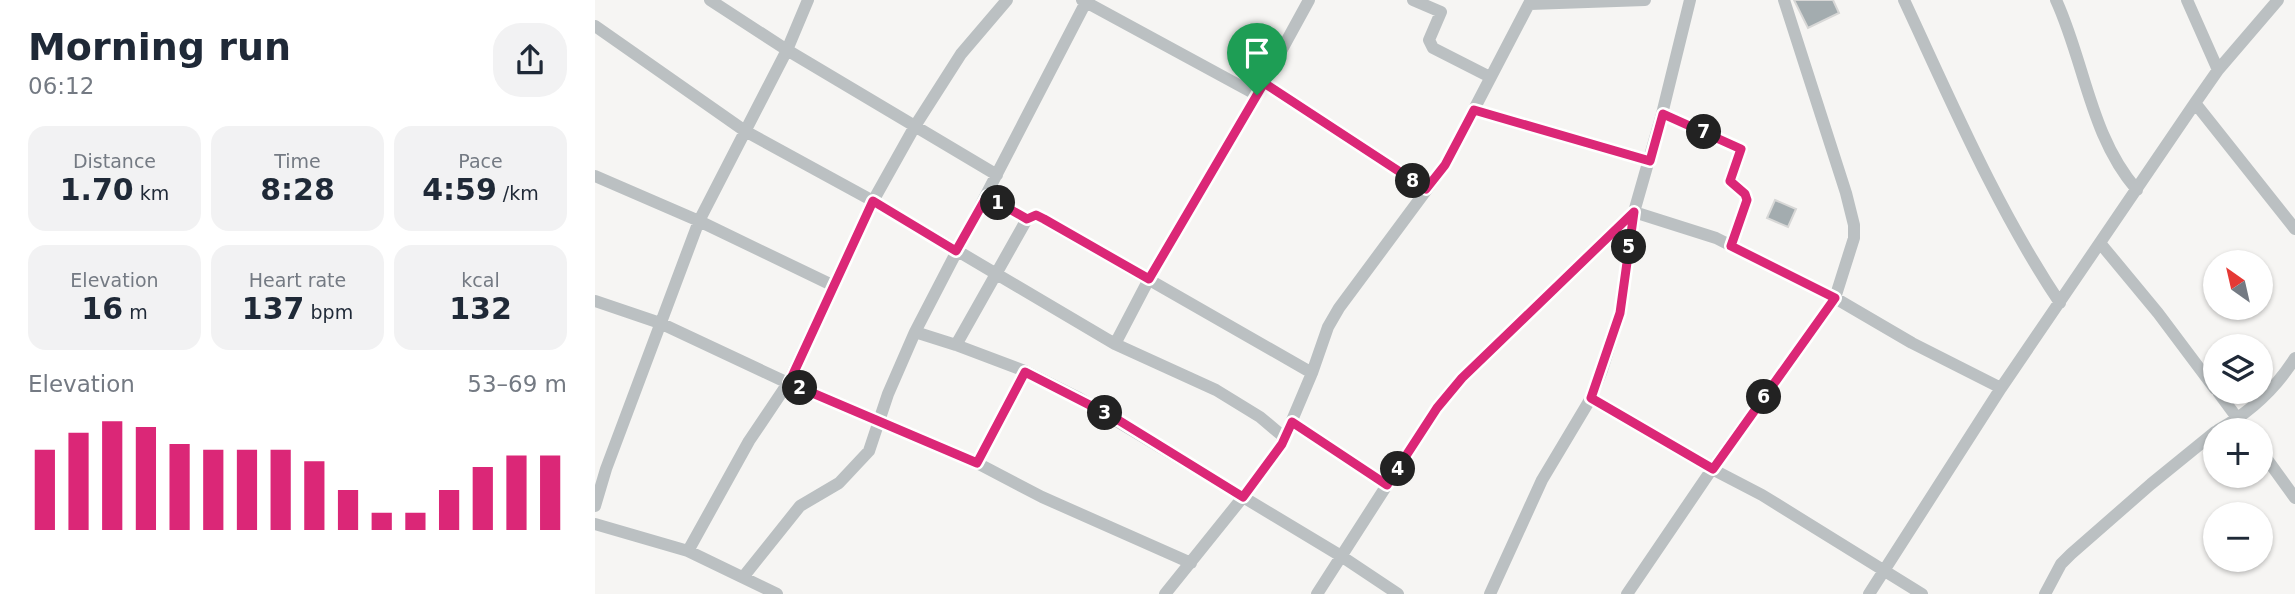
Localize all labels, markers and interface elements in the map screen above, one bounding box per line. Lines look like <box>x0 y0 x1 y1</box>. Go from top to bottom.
button: share <box>493 23 567 97</box>
pin <box>1227 23 1287 95</box>
text: Morning run <box>28 25 291 69</box>
icon: arrive <box>1238 34 1276 72</box>
text: 06:12 <box>28 73 94 99</box>
pin: 7 <box>1687 114 1721 150</box>
text: 7 <box>1697 120 1710 142</box>
text: Distance <box>73 150 156 172</box>
text: Time <box>274 150 321 172</box>
text: Pace <box>458 150 503 172</box>
pin: 8 <box>1395 164 1431 198</box>
text: 8 <box>1406 169 1419 191</box>
text: 1.70 <box>60 172 134 207</box>
text: 8:28 <box>260 172 335 207</box>
text: 4:59 <box>422 172 497 207</box>
text: km <box>134 182 169 204</box>
text: /km <box>497 182 539 204</box>
pin: 1 <box>981 186 1015 220</box>
text: 1 <box>991 191 1004 213</box>
pin: 5 <box>1611 230 1647 264</box>
text: 5 <box>1622 235 1635 257</box>
north arrow <box>2203 250 2273 320</box>
map controls <box>2203 250 2273 572</box>
text: Elevation <box>70 269 159 291</box>
text: Heart rate <box>249 269 346 291</box>
text: kcal <box>461 269 500 291</box>
text: 16 <box>81 291 123 326</box>
text: 137 <box>242 291 304 326</box>
text: 132 <box>449 291 512 326</box>
text: m <box>123 301 148 323</box>
text: bpm <box>304 301 353 323</box>
button: layers <box>2203 334 2273 404</box>
pin: 2 <box>783 370 817 406</box>
text: Elevation <box>28 371 135 397</box>
text: 53–69 m <box>467 371 567 397</box>
text: 2 <box>793 376 806 398</box>
pin: 6 <box>1747 380 1781 414</box>
text: 6 <box>1757 385 1770 407</box>
pin: 3 <box>1087 396 1123 430</box>
text: 3 <box>1098 401 1111 423</box>
button: + <box>2203 418 2273 488</box>
pin: 4 <box>1381 452 1415 486</box>
text: 4 <box>1391 457 1404 479</box>
button: − <box>2203 502 2273 572</box>

